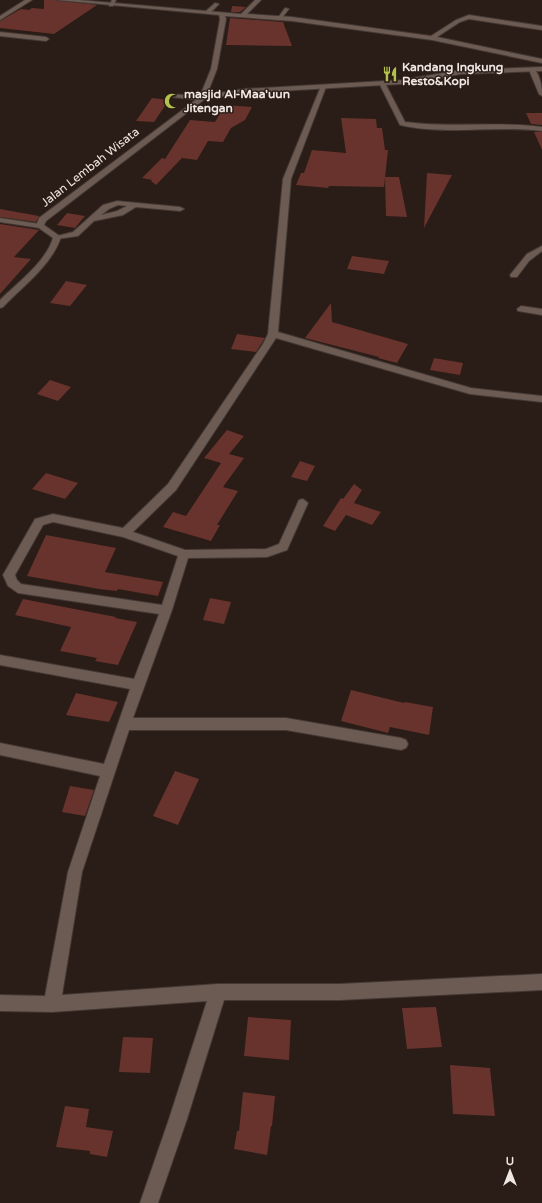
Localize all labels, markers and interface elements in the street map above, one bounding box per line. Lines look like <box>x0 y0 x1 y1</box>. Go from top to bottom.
place label: Kandang Ingkung Resto&Kopi <box>402 60 503 89</box>
restaurant icon: Kandang Ingkung Resto&Kopi <box>381 65 399 83</box>
place label: masjid Al-Maa'uun Jitengan <box>183 87 290 116</box>
mosque icon: masjid Al-Maa'uun Jitengan <box>163 92 181 110</box>
street label: Jalan Lembah Wisata <box>38 124 142 210</box>
north arrow <box>490 1151 530 1191</box>
text: U <box>506 1155 514 1168</box>

